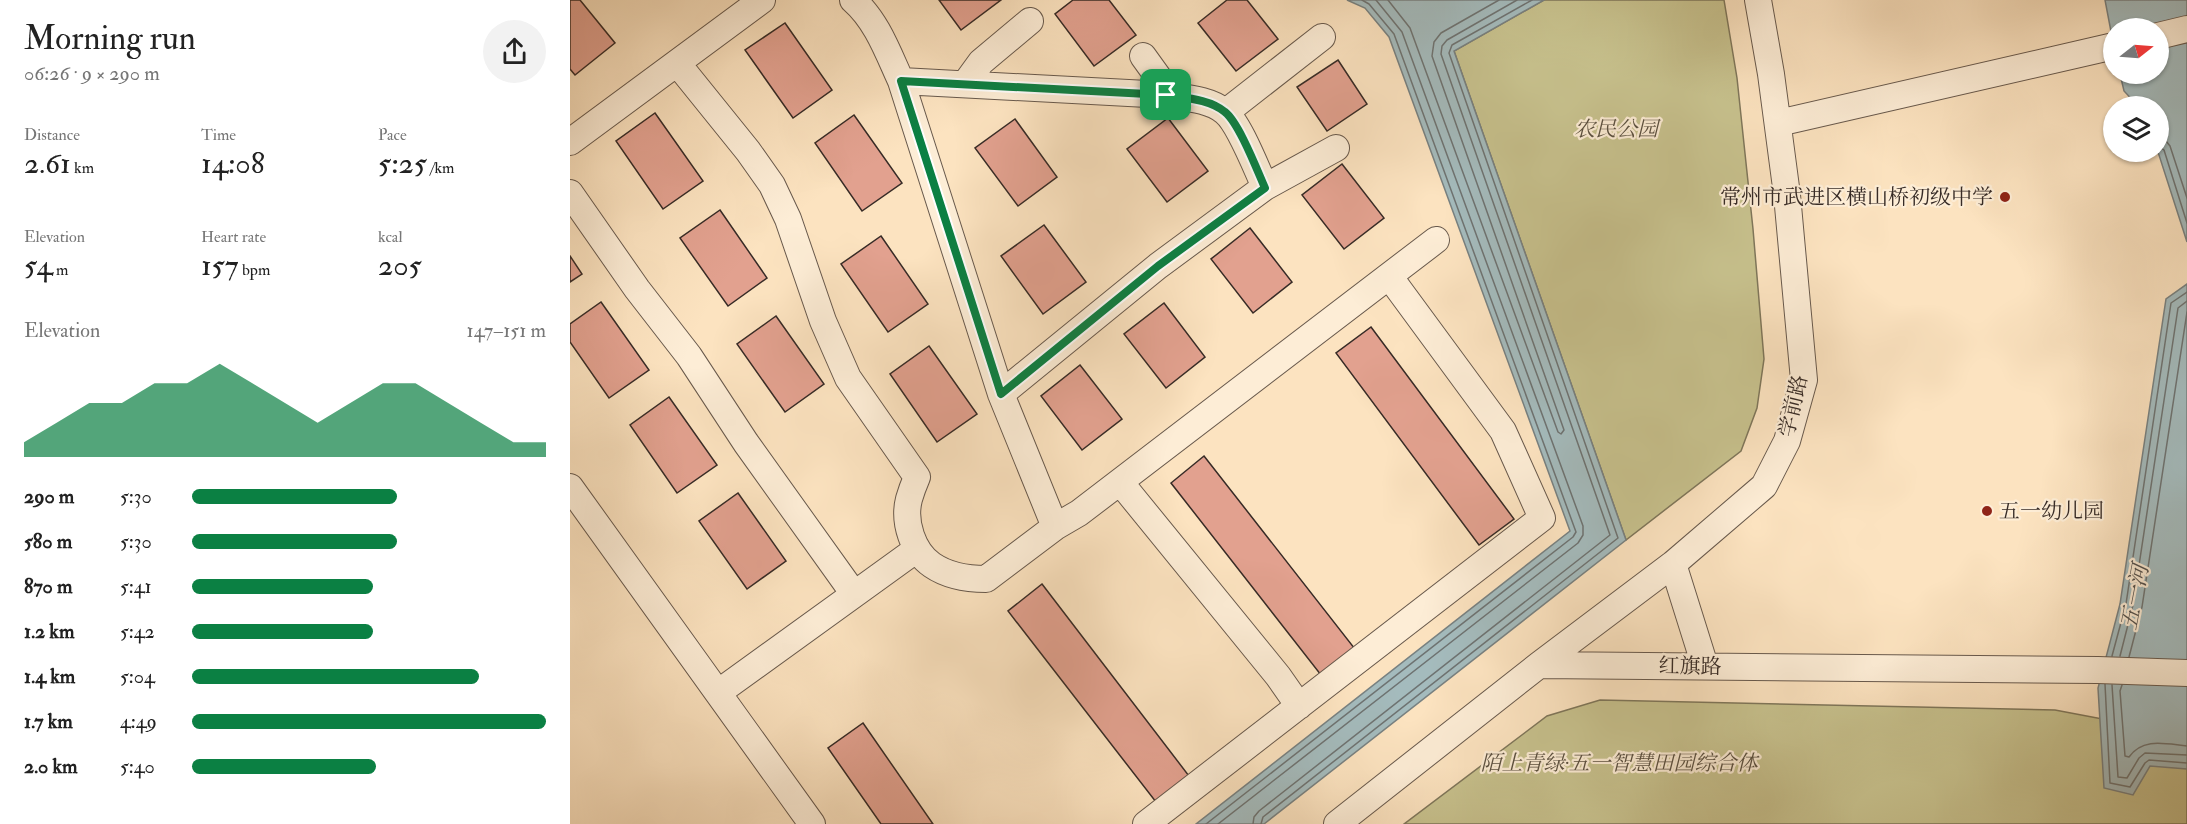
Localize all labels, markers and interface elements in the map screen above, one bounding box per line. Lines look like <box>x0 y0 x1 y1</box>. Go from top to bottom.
text: Morning run <box>24 18 196 59</box>
north arrow <box>2103 18 2169 84</box>
map controls <box>2103 18 2169 162</box>
button: share <box>483 20 546 83</box>
text: 06:26 · 9 × 290 m <box>24 61 160 86</box>
pin <box>1140 69 1191 120</box>
icon: arrive <box>1149 78 1182 111</box>
button: layers <box>2103 96 2169 162</box>
park label: 农民公园 <box>1574 116 1661 143</box>
text: Distance <box>24 125 80 145</box>
text: Time <box>201 125 236 145</box>
text: Pace <box>378 125 407 145</box>
text: 2.61 <box>24 145 71 182</box>
text: 14:08 <box>201 145 265 182</box>
text: 5:25 <box>378 145 427 182</box>
text: km <box>71 158 94 178</box>
text: /km <box>427 158 454 178</box>
place label: 常州市武进区横山桥初级中学 <box>1720 184 1993 211</box>
marker: 常州市武进区横山桥初级中学 <box>1998 190 2012 204</box>
text: Elevation <box>24 227 85 247</box>
text: Heart rate <box>201 227 266 247</box>
text: kcal <box>378 227 403 247</box>
text: 54 <box>24 247 53 284</box>
text: 157 <box>201 247 239 284</box>
text: 205 <box>378 247 422 284</box>
text: m <box>53 260 68 280</box>
text: bpm <box>239 260 270 280</box>
text: Elevation <box>24 318 100 343</box>
text: 147–151 m <box>467 318 546 343</box>
street label: 学前路 <box>1773 372 1814 440</box>
text: 290 m <box>24 484 74 509</box>
text: 5:30 <box>120 484 152 509</box>
place label: 五一幼儿园 <box>1999 498 2104 525</box>
marker: 五一幼儿园 <box>1980 504 1994 518</box>
text: 580 m <box>24 529 72 554</box>
text: 5:30 <box>120 529 152 554</box>
water label: 五一河 <box>2115 558 2156 632</box>
text: 870 m <box>24 574 73 599</box>
text: 5:41 <box>120 574 152 599</box>
text: 1.2 km <box>24 619 74 644</box>
text: 5:42 <box>120 619 155 644</box>
street label: 红旗路 <box>1658 652 1722 681</box>
text: 1.4 km <box>24 664 75 689</box>
text: 5:04 <box>120 664 155 689</box>
text: 1.7 km <box>24 709 73 734</box>
text: 4:49 <box>120 709 157 734</box>
park label: 陌上青绿·五一智慧田园综合体 <box>1480 750 1761 777</box>
text: 2.0 km <box>24 754 78 779</box>
text: 5:40 <box>120 754 155 779</box>

